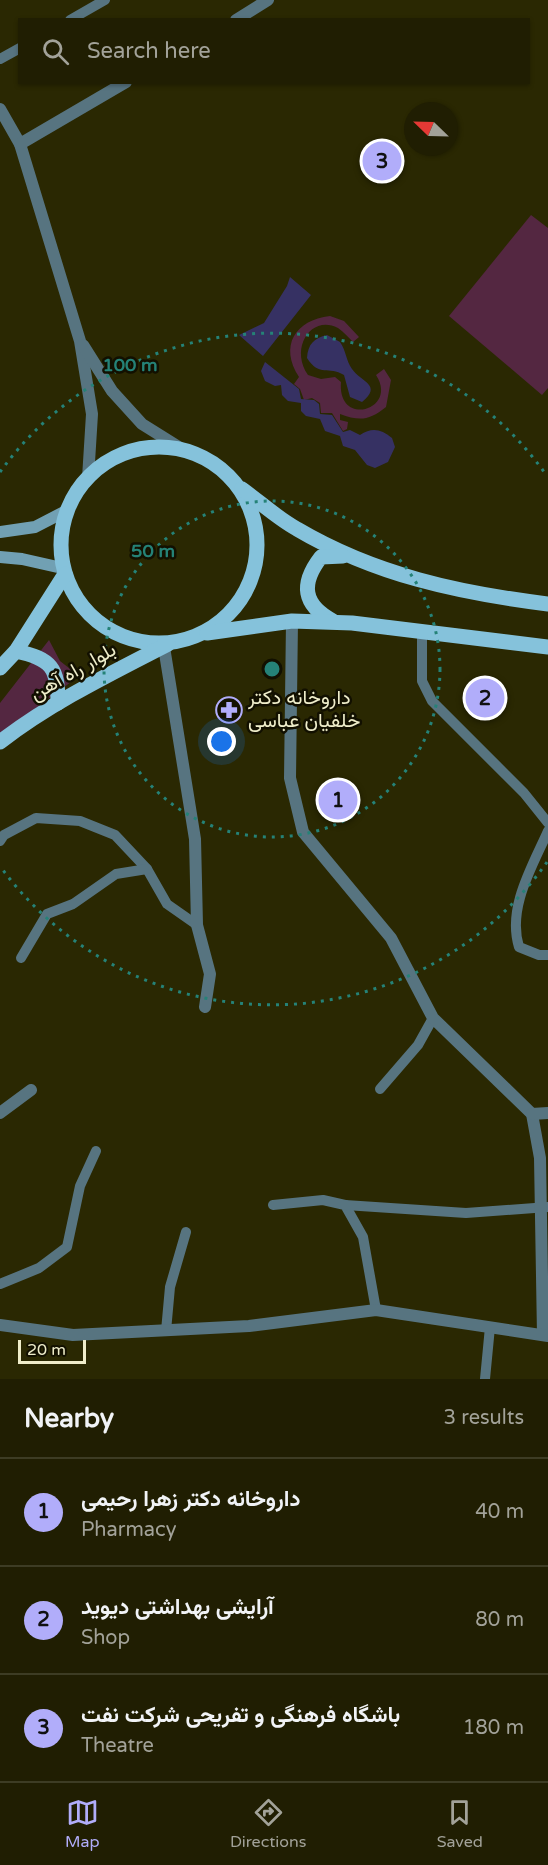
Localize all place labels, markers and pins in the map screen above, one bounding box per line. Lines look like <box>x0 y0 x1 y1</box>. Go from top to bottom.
pin: 3 <box>362 138 401 184</box>
centre of rings <box>262 659 282 679</box>
pin: 2 <box>466 676 504 720</box>
place label: داروخانه دکتر خلفیان عباسی <box>247 686 360 733</box>
pharmacy icon: داروخانه دکتر خلفیان عباسی <box>214 695 244 725</box>
pin: 1 <box>318 778 358 822</box>

